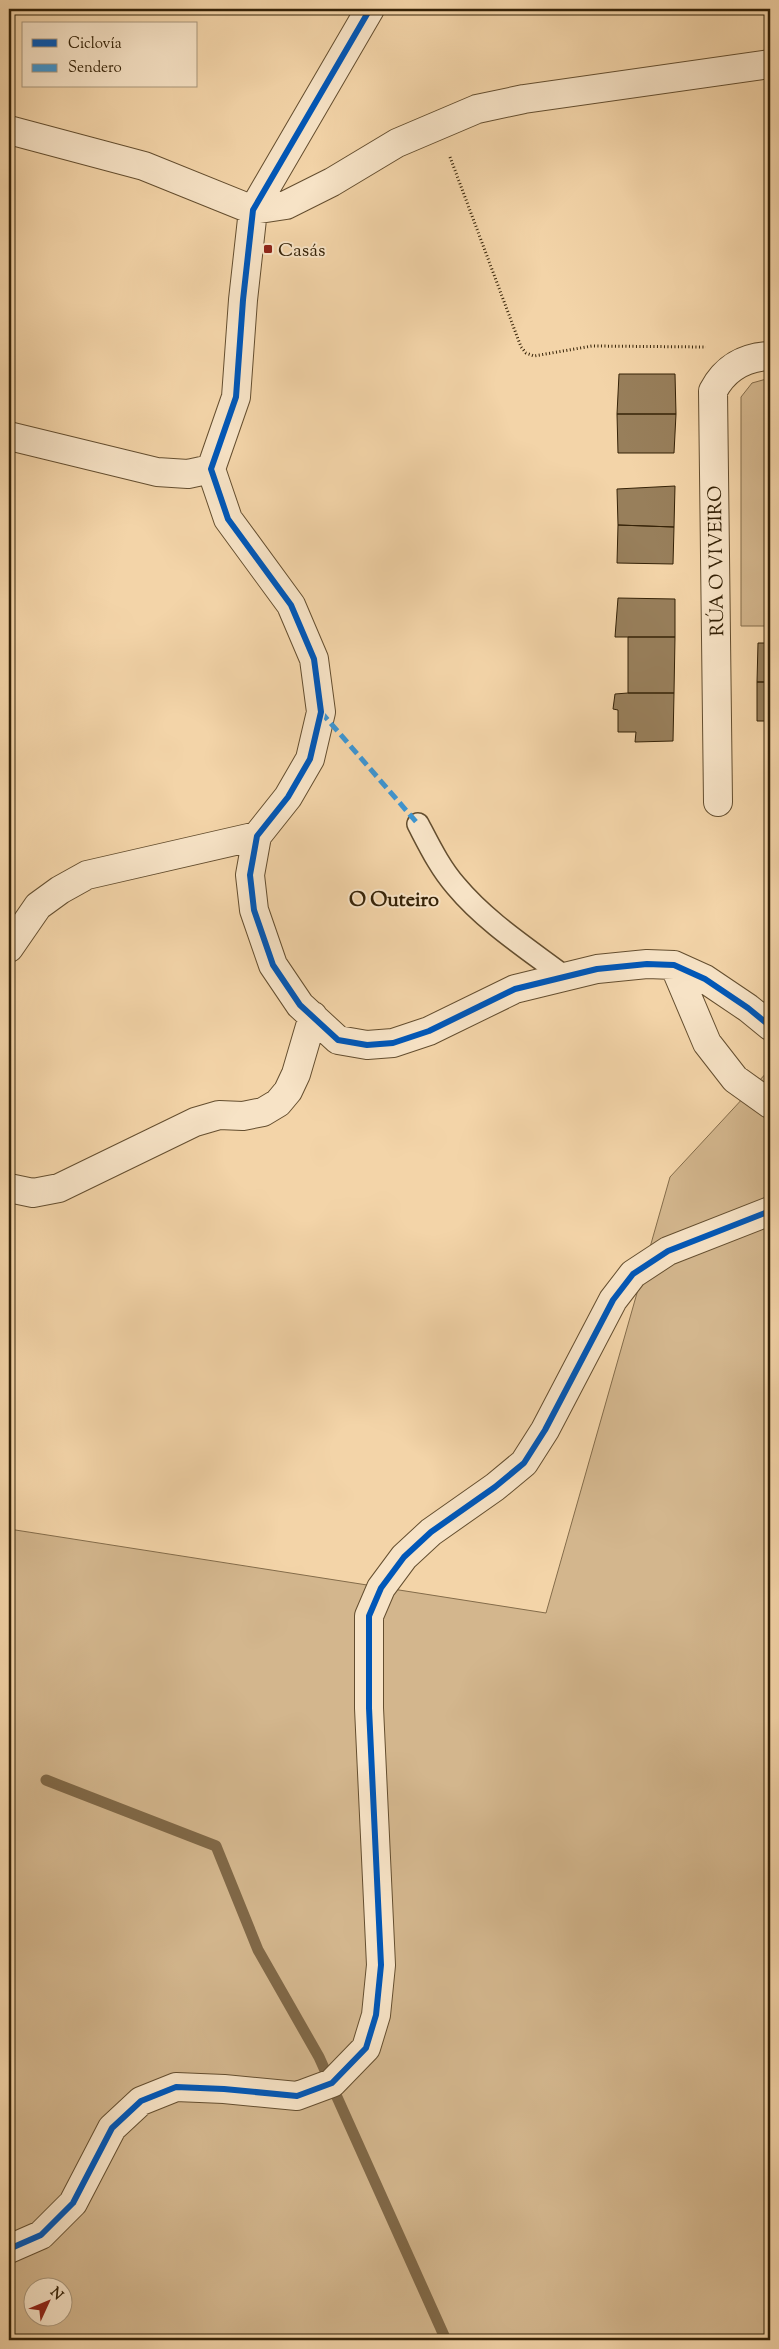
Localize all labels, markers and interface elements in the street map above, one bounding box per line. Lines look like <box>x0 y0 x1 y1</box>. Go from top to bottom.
legend <box>22 22 198 88</box>
text: Ciclovía <box>68 34 122 55</box>
text: Sendero <box>68 58 122 79</box>
place label: Casás <box>278 238 326 265</box>
marker: Casás <box>262 243 274 255</box>
street label: RÚA O VIVEIRO <box>703 485 732 636</box>
district label: O Outeiro <box>349 887 439 916</box>
north arrow <box>22 2276 72 2326</box>
text: N <box>45 2283 67 2305</box>

